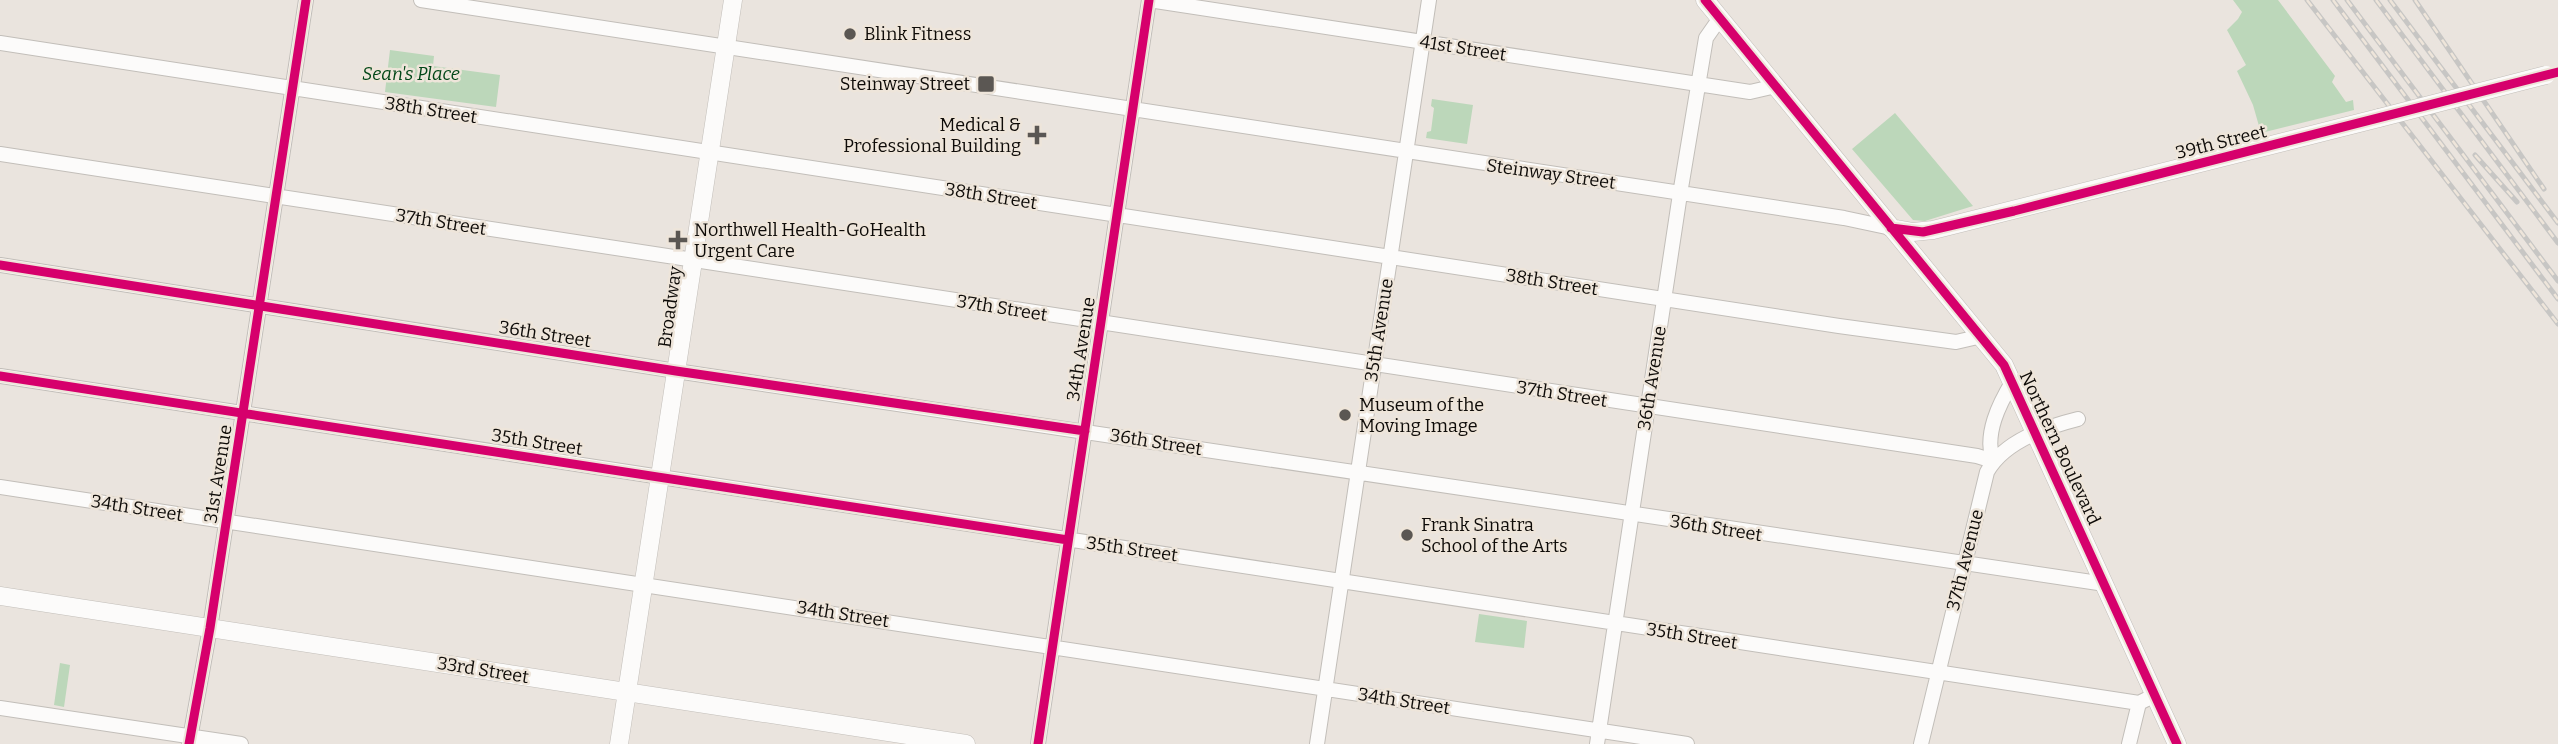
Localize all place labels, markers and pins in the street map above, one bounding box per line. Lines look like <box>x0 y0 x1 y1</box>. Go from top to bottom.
place label: Blink Fitness <box>864 23 971 45</box>
marker: Blink Fitness <box>842 26 858 42</box>
place label: Steinway Street <box>840 73 970 95</box>
marker: Steinway Street <box>976 74 996 94</box>
place label: Medical & Professional Building <box>843 114 1021 157</box>
marker: Medical & Professional Building <box>1027 125 1047 145</box>
place label: Northwell Health-GoHealth Urgent Care <box>694 219 926 262</box>
marker: Northwell Health-GoHealth Urgent Care <box>668 230 688 250</box>
place label: Museum of the Moving Image <box>1359 394 1484 437</box>
marker: Museum of the Moving Image <box>1337 407 1353 423</box>
place label: Frank Sinatra School of the Arts <box>1421 514 1568 557</box>
marker: Frank Sinatra School of the Arts <box>1399 527 1415 543</box>

